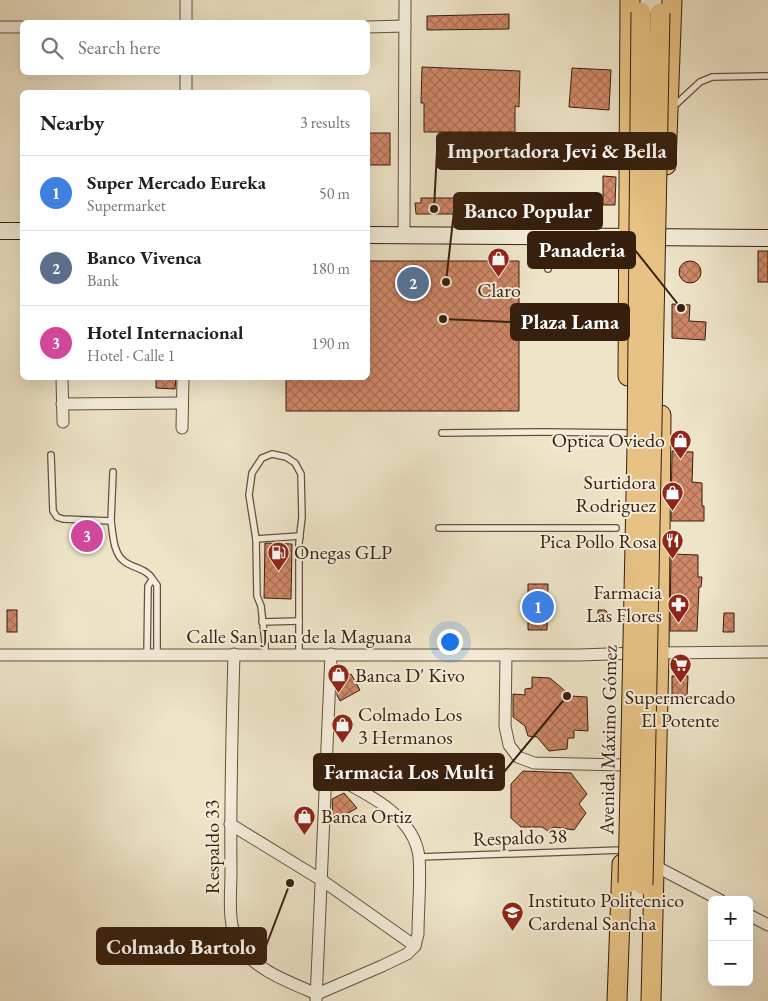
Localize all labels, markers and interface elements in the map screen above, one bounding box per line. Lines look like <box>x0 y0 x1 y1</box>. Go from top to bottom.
search box <box>20 20 370 75</box>
icon: search <box>38 34 66 62</box>
text: Search here <box>78 35 160 60</box>
text: Nearby <box>40 109 104 136</box>
text: 3 results <box>300 112 350 133</box>
callout: Importadora Jevi & Bella <box>437 133 676 169</box>
text: Importadora Jevi & Bella <box>447 137 667 164</box>
text: Super Mercado Eureka <box>87 170 266 195</box>
text: 1 <box>52 183 60 204</box>
text: 50 m <box>319 183 350 204</box>
callout: Banco Popular <box>454 193 602 229</box>
text: Supermarket <box>87 195 166 216</box>
text: Banco Popular <box>464 197 592 224</box>
callout: Panaderia <box>528 232 635 268</box>
text: Panaderia <box>539 236 626 263</box>
text: Banco Vivenca <box>87 245 202 270</box>
shop icon: Claro <box>487 246 511 277</box>
text: 2 <box>52 258 60 279</box>
text: 180 m <box>311 258 350 279</box>
pin: 2 <box>397 264 429 302</box>
text: Bank <box>87 270 119 291</box>
place label: Claro <box>477 277 521 303</box>
callout: Plaza Lama <box>511 304 629 340</box>
text: Plaza Lama <box>521 308 620 335</box>
text: Hotel Internacional <box>87 320 243 345</box>
text: 3 <box>52 333 60 354</box>
text: 190 m <box>311 333 350 354</box>
text: Hotel · Calle 1 <box>87 345 175 366</box>
place label: Optica Oviedo <box>552 427 665 453</box>
shop icon: Optica Oviedo <box>669 428 693 459</box>
place label: Surtidora Rodriguez <box>576 469 656 518</box>
shop icon: Surtidora Rodriguez <box>660 481 684 512</box>
pin: 3 <box>71 517 103 555</box>
place label: Pica Pollo Rosa <box>540 528 657 554</box>
restaurant icon: Pica Pollo Rosa <box>661 529 685 560</box>
place label: Onegas GLP <box>294 539 392 565</box>
fuel station icon: Onegas GLP <box>266 540 290 571</box>
place label: Farmacia Las Flores <box>586 579 662 628</box>
pin: 1 <box>522 588 554 626</box>
pharmacy icon: Farmacia Las Flores <box>666 592 690 623</box>
street label: Calle San Juan de la Maguana <box>186 623 412 649</box>
your location <box>437 629 463 655</box>
street label: Avenida Máximo Gómez <box>593 644 623 836</box>
supermarket icon: Supermercado El Potente <box>668 653 692 684</box>
place label: Banca D' Kivo <box>355 662 465 688</box>
shop icon: Banca D' Kivo <box>327 663 351 694</box>
place label: Supermercado El Potente <box>625 684 735 733</box>
place label: Colmado Los 3 Hermanos <box>358 701 462 750</box>
shop icon: Colmado Los 3 Hermanos <box>330 713 354 744</box>
callout: Farmacia Los Multi <box>314 754 504 790</box>
text: Farmacia Los Multi <box>324 758 494 785</box>
street label: Respaldo 33 <box>199 800 225 894</box>
place label: Banca Ortiz <box>321 803 412 829</box>
shop icon: Banca Ortiz <box>293 804 317 835</box>
street label: Respaldo 38 <box>472 822 568 852</box>
place label: Instituto Politecnico Cardenal Sancha <box>528 887 684 936</box>
map controls <box>708 896 753 986</box>
button: + <box>708 896 753 941</box>
school or university icon: Instituto Politecnico Cardenal Sancha <box>500 900 524 931</box>
callout: Colmado Bartolo <box>97 928 266 964</box>
text: Colmado Bartolo <box>106 933 256 960</box>
button: − <box>708 941 753 986</box>

